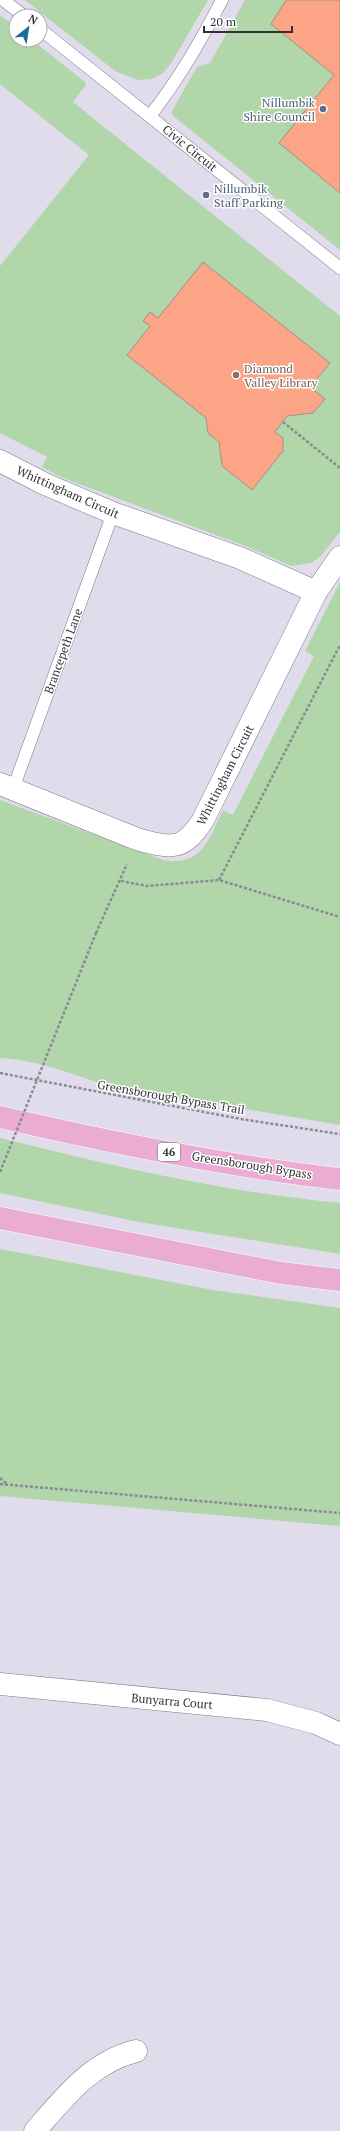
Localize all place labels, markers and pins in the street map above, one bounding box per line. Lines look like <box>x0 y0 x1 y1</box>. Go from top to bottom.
place label: Nillumbik Shire Council <box>243 95 316 124</box>
marker: Nillumbik Shire Council <box>318 104 328 114</box>
place label: Nillumbik Staff Parking <box>214 181 284 210</box>
marker: Nillumbik Staff Parking <box>201 190 211 200</box>
place label: Diamond Valley Library <box>244 361 319 390</box>
marker: Diamond Valley Library <box>231 370 241 380</box>

